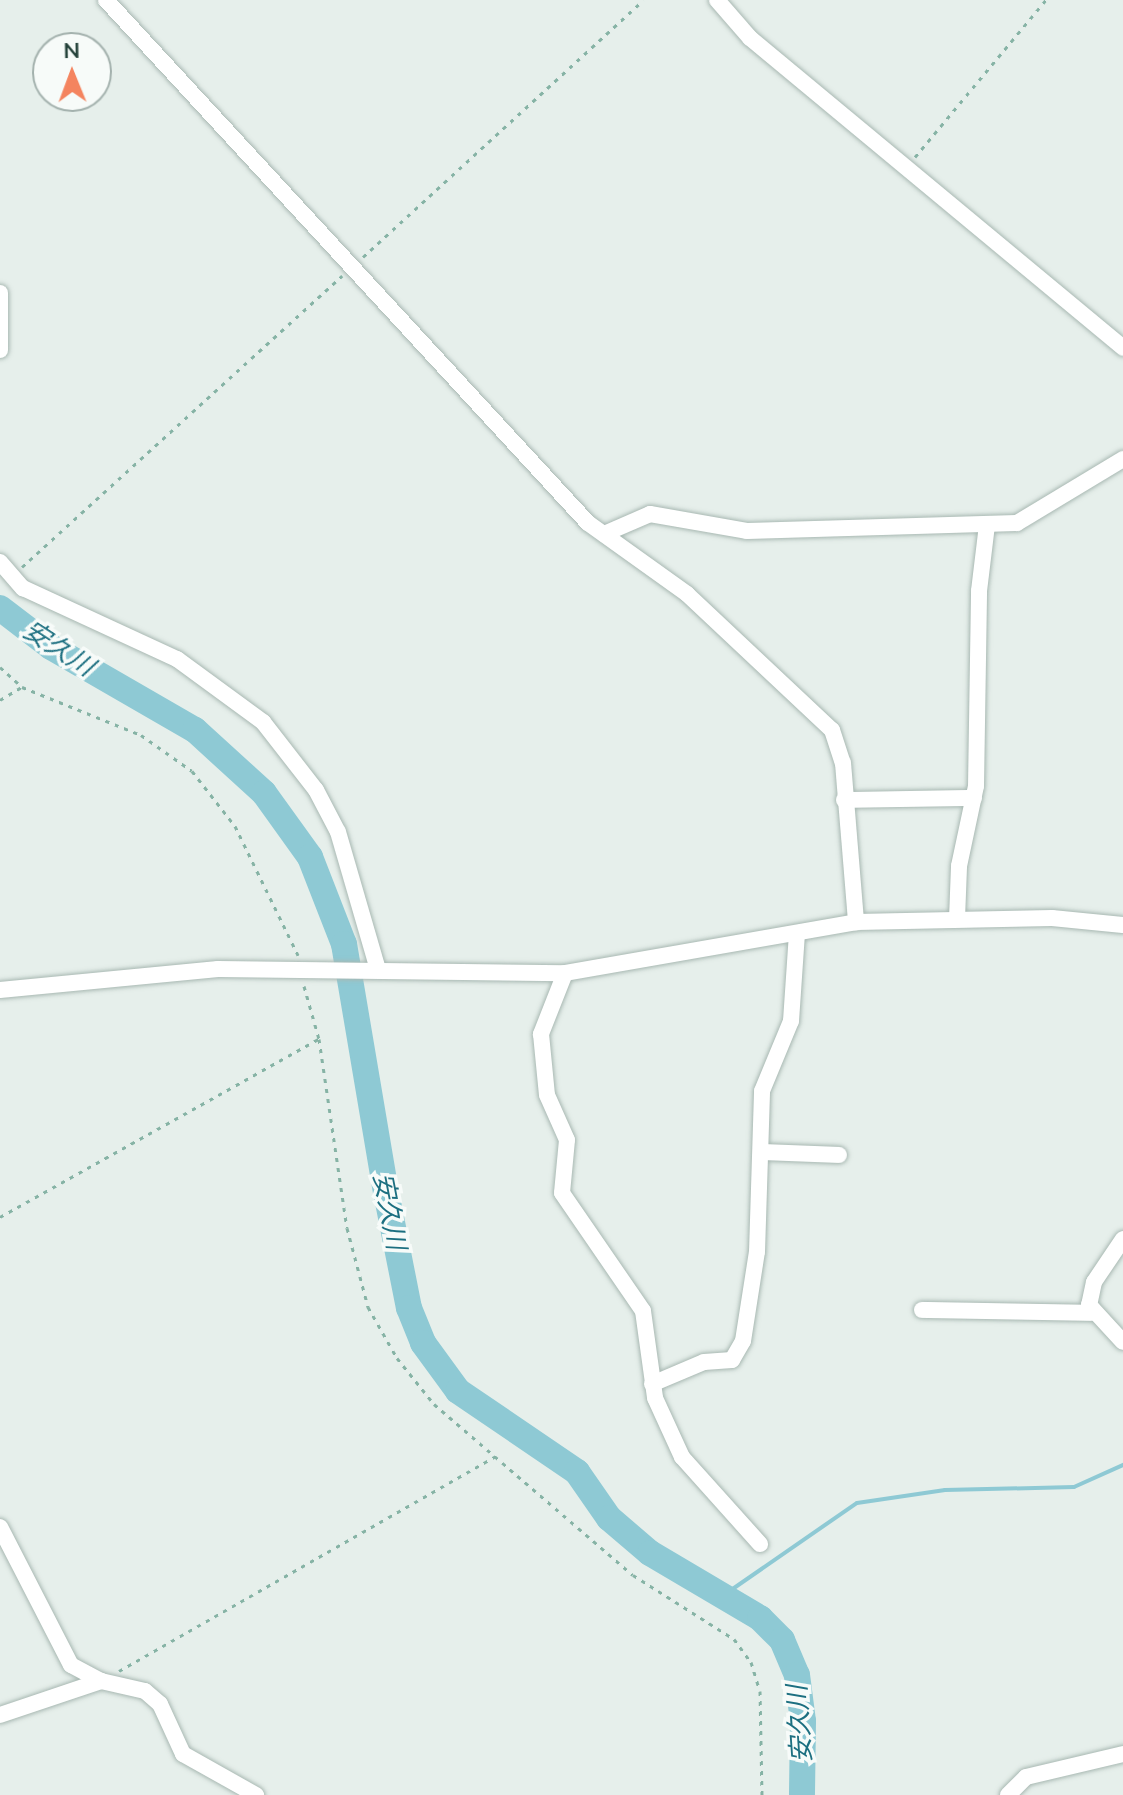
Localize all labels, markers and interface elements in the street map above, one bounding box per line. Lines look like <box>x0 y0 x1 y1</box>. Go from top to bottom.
north arrow <box>32 32 112 112</box>
text: N <box>63 36 80 64</box>
water label: 安久川 <box>18 614 100 682</box>
water label: 安久川 <box>367 1170 413 1252</box>
water label: 安久川 <box>781 1684 817 1764</box>

